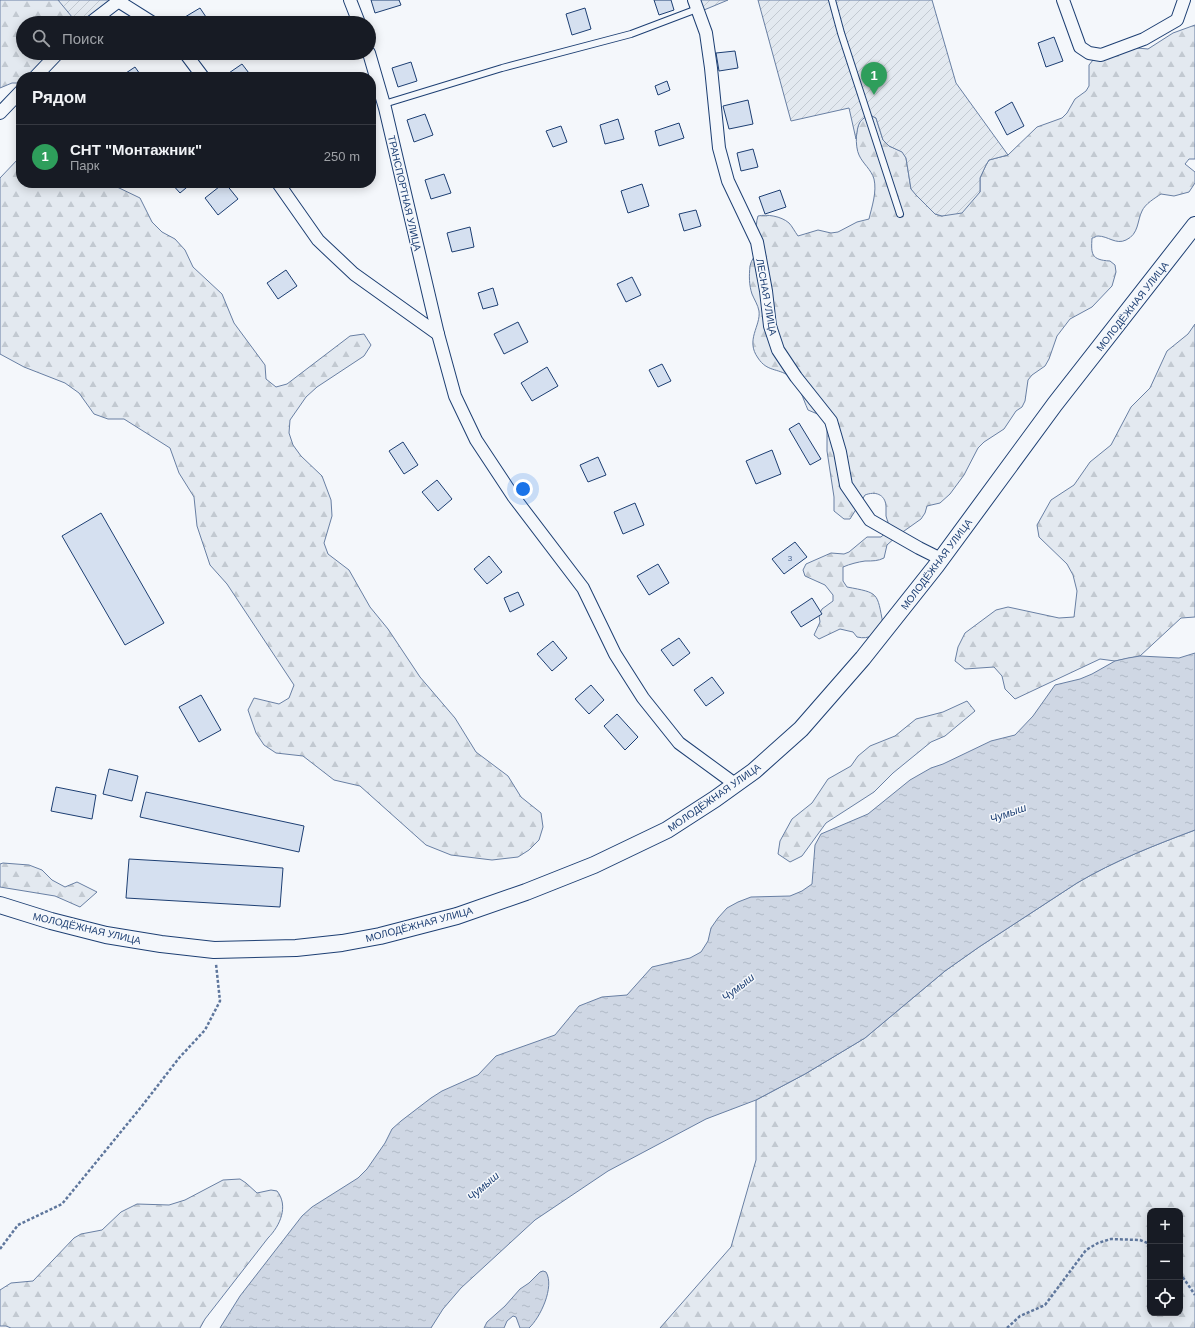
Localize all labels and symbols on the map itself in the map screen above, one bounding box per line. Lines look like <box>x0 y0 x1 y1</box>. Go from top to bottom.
pin: 1 <box>861 62 887 95</box>
street label: ТРАНСПОРТНАЯ УЛИЦА <box>386 134 423 252</box>
street label: ЛЕСНАЯ УЛИЦА <box>754 258 779 337</box>
street label: МОЛОДЁЖНАЯ УЛИЦА <box>1094 259 1171 353</box>
your location <box>513 479 533 499</box>
street label: МОЛОДЁЖНАЯ УЛИЦА <box>899 517 974 612</box>
house number: 3 <box>788 554 793 563</box>
street label: МОЛОДЁЖНАЯ УЛИЦА <box>666 761 763 834</box>
water label: Чумыш <box>988 801 1028 825</box>
street label: МОЛОДЁЖНАЯ УЛИЦА <box>364 905 474 944</box>
street label: МОЛОДЁЖНАЯ УЛИЦА <box>32 911 142 946</box>
water label: Чумыш <box>719 971 757 1003</box>
water label: Чумыш <box>465 1169 501 1203</box>

